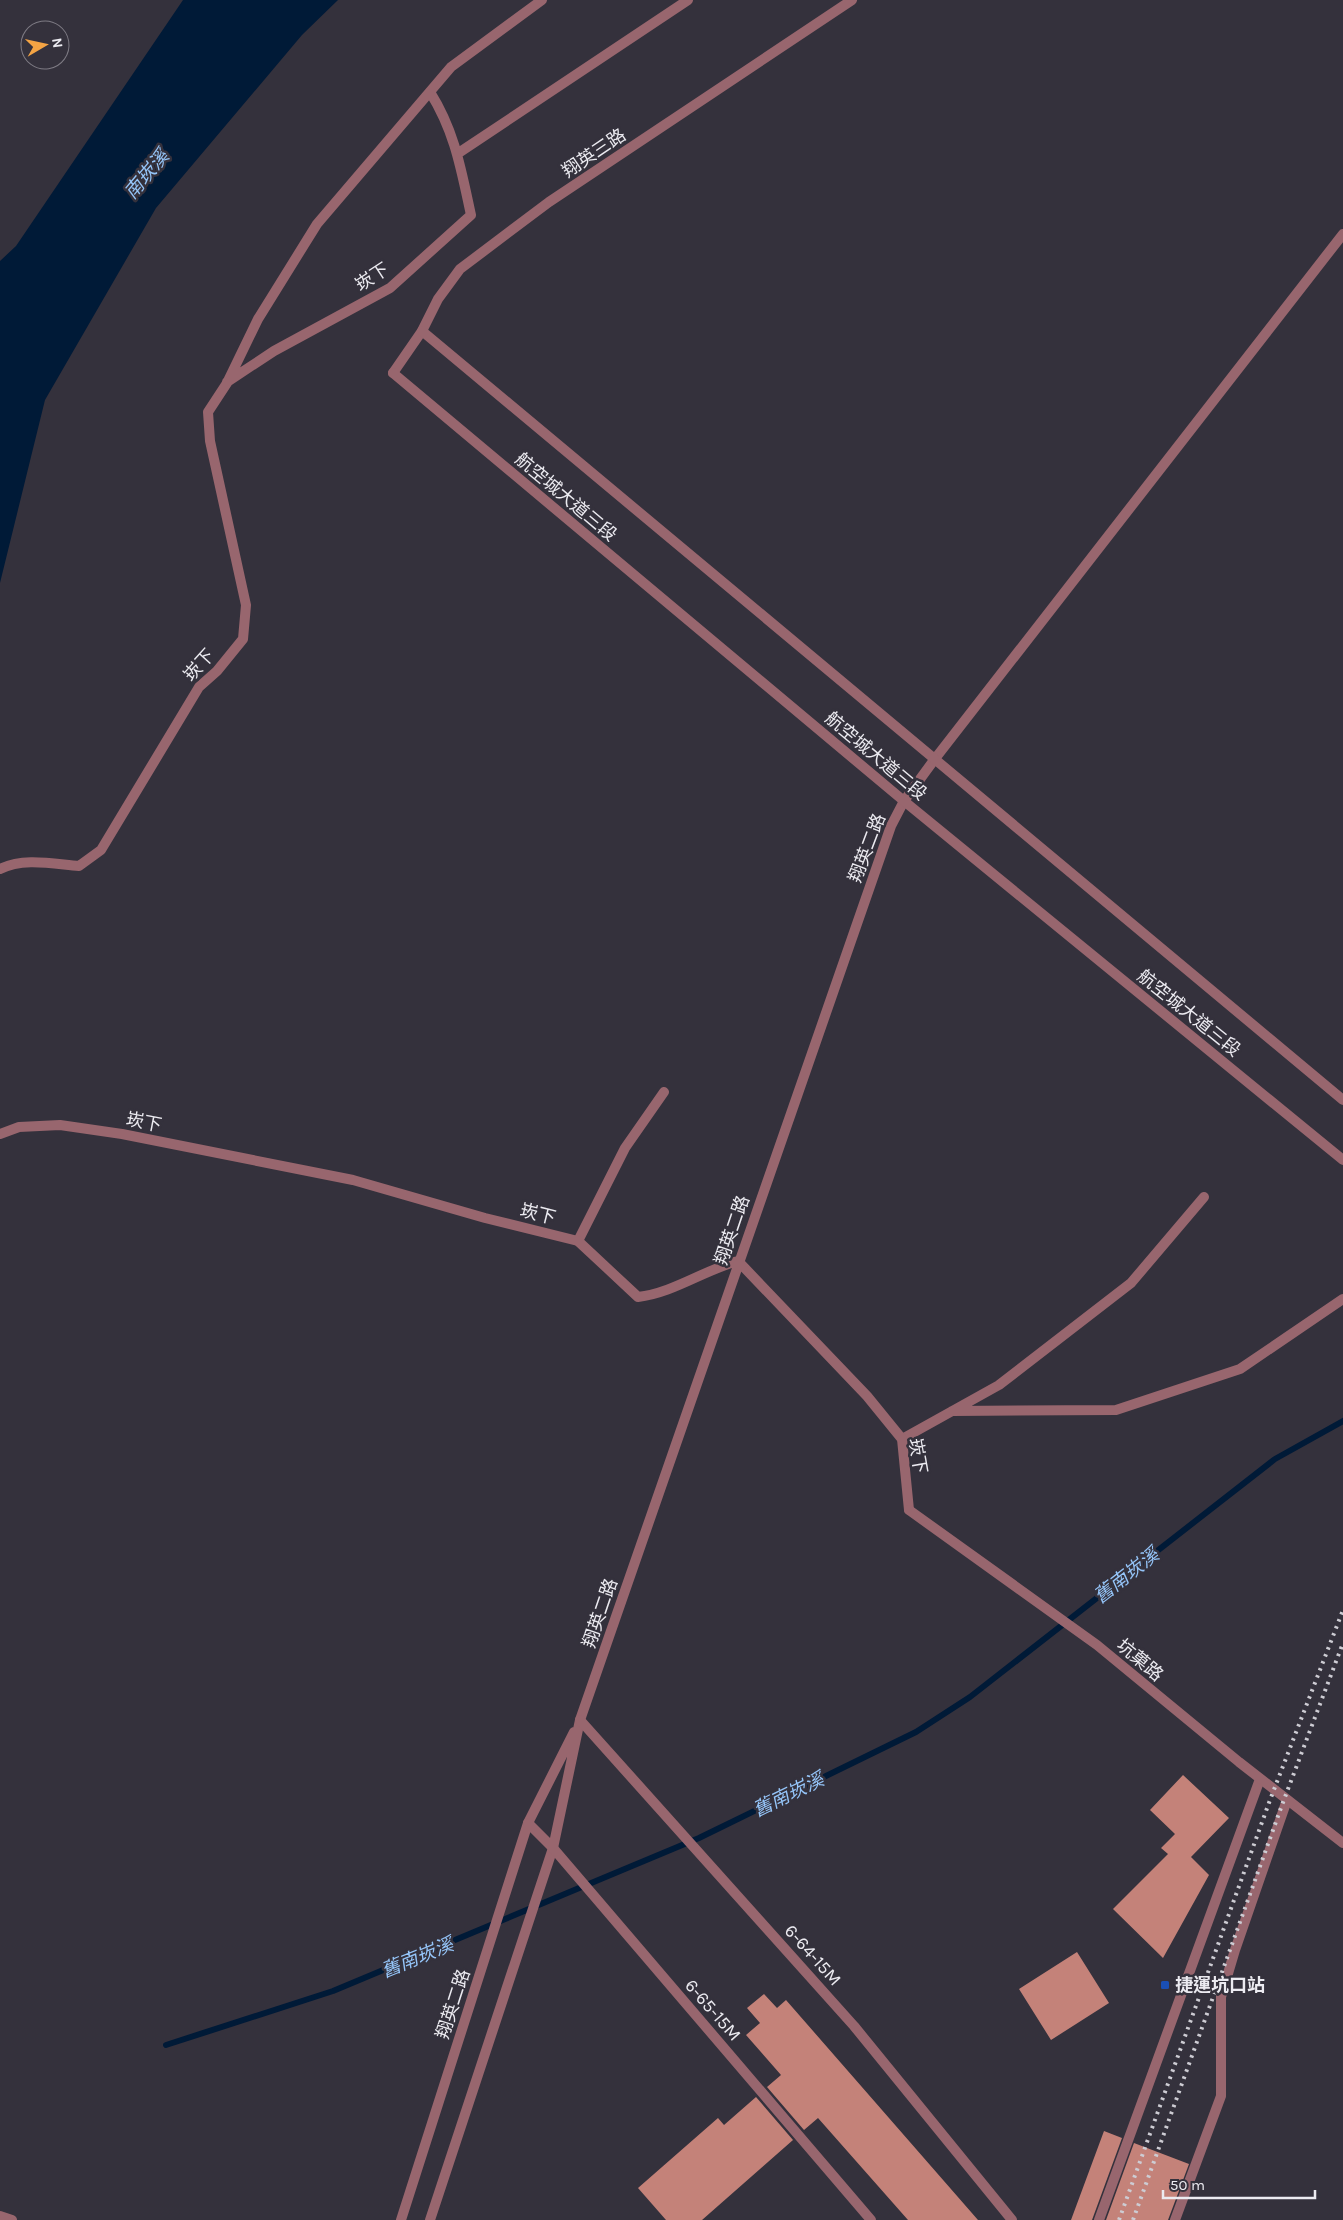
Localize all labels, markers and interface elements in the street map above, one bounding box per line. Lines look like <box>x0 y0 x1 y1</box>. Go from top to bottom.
north arrow <box>20 20 70 70</box>
text: N <box>48 37 67 49</box>
street label: 翔英三路 <box>558 124 630 182</box>
water label: 南崁溪 <box>120 143 175 204</box>
street label: 崁下 <box>351 258 393 296</box>
street label: 航空城大道三段 <box>511 448 621 546</box>
street label: 崁下 <box>179 644 219 686</box>
street label: 航空城大道三段 <box>821 707 931 805</box>
street label: 翔英二路 <box>844 810 890 886</box>
street label: 航空城大道三段 <box>1133 965 1245 1061</box>
street label: 崁下 <box>124 1108 164 1136</box>
street label: 翔英二路 <box>710 1192 754 1268</box>
street label: 崁下 <box>518 1199 558 1229</box>
street label: 崁下 <box>904 1436 932 1476</box>
water label: 舊南崁溪 <box>1090 1542 1166 1608</box>
street label: 翔英二路 <box>578 1575 622 1651</box>
street label: 坑菓路 <box>1112 1634 1168 1686</box>
water label: 舊南崁溪 <box>749 1767 830 1821</box>
street label: 6-64-15M <box>780 1920 846 1990</box>
water label: 舊南崁溪 <box>378 1932 460 1982</box>
street label: 翔英二路 <box>431 1966 475 2042</box>
place label: 捷運坑口站 <box>1175 1974 1265 1996</box>
street label: 6-65-15M <box>680 1975 746 2045</box>
marker: 捷運坑口站 <box>1159 1979 1171 1991</box>
scale bar <box>1163 2168 1316 2200</box>
text: 50 m <box>1170 2176 1205 2194</box>

